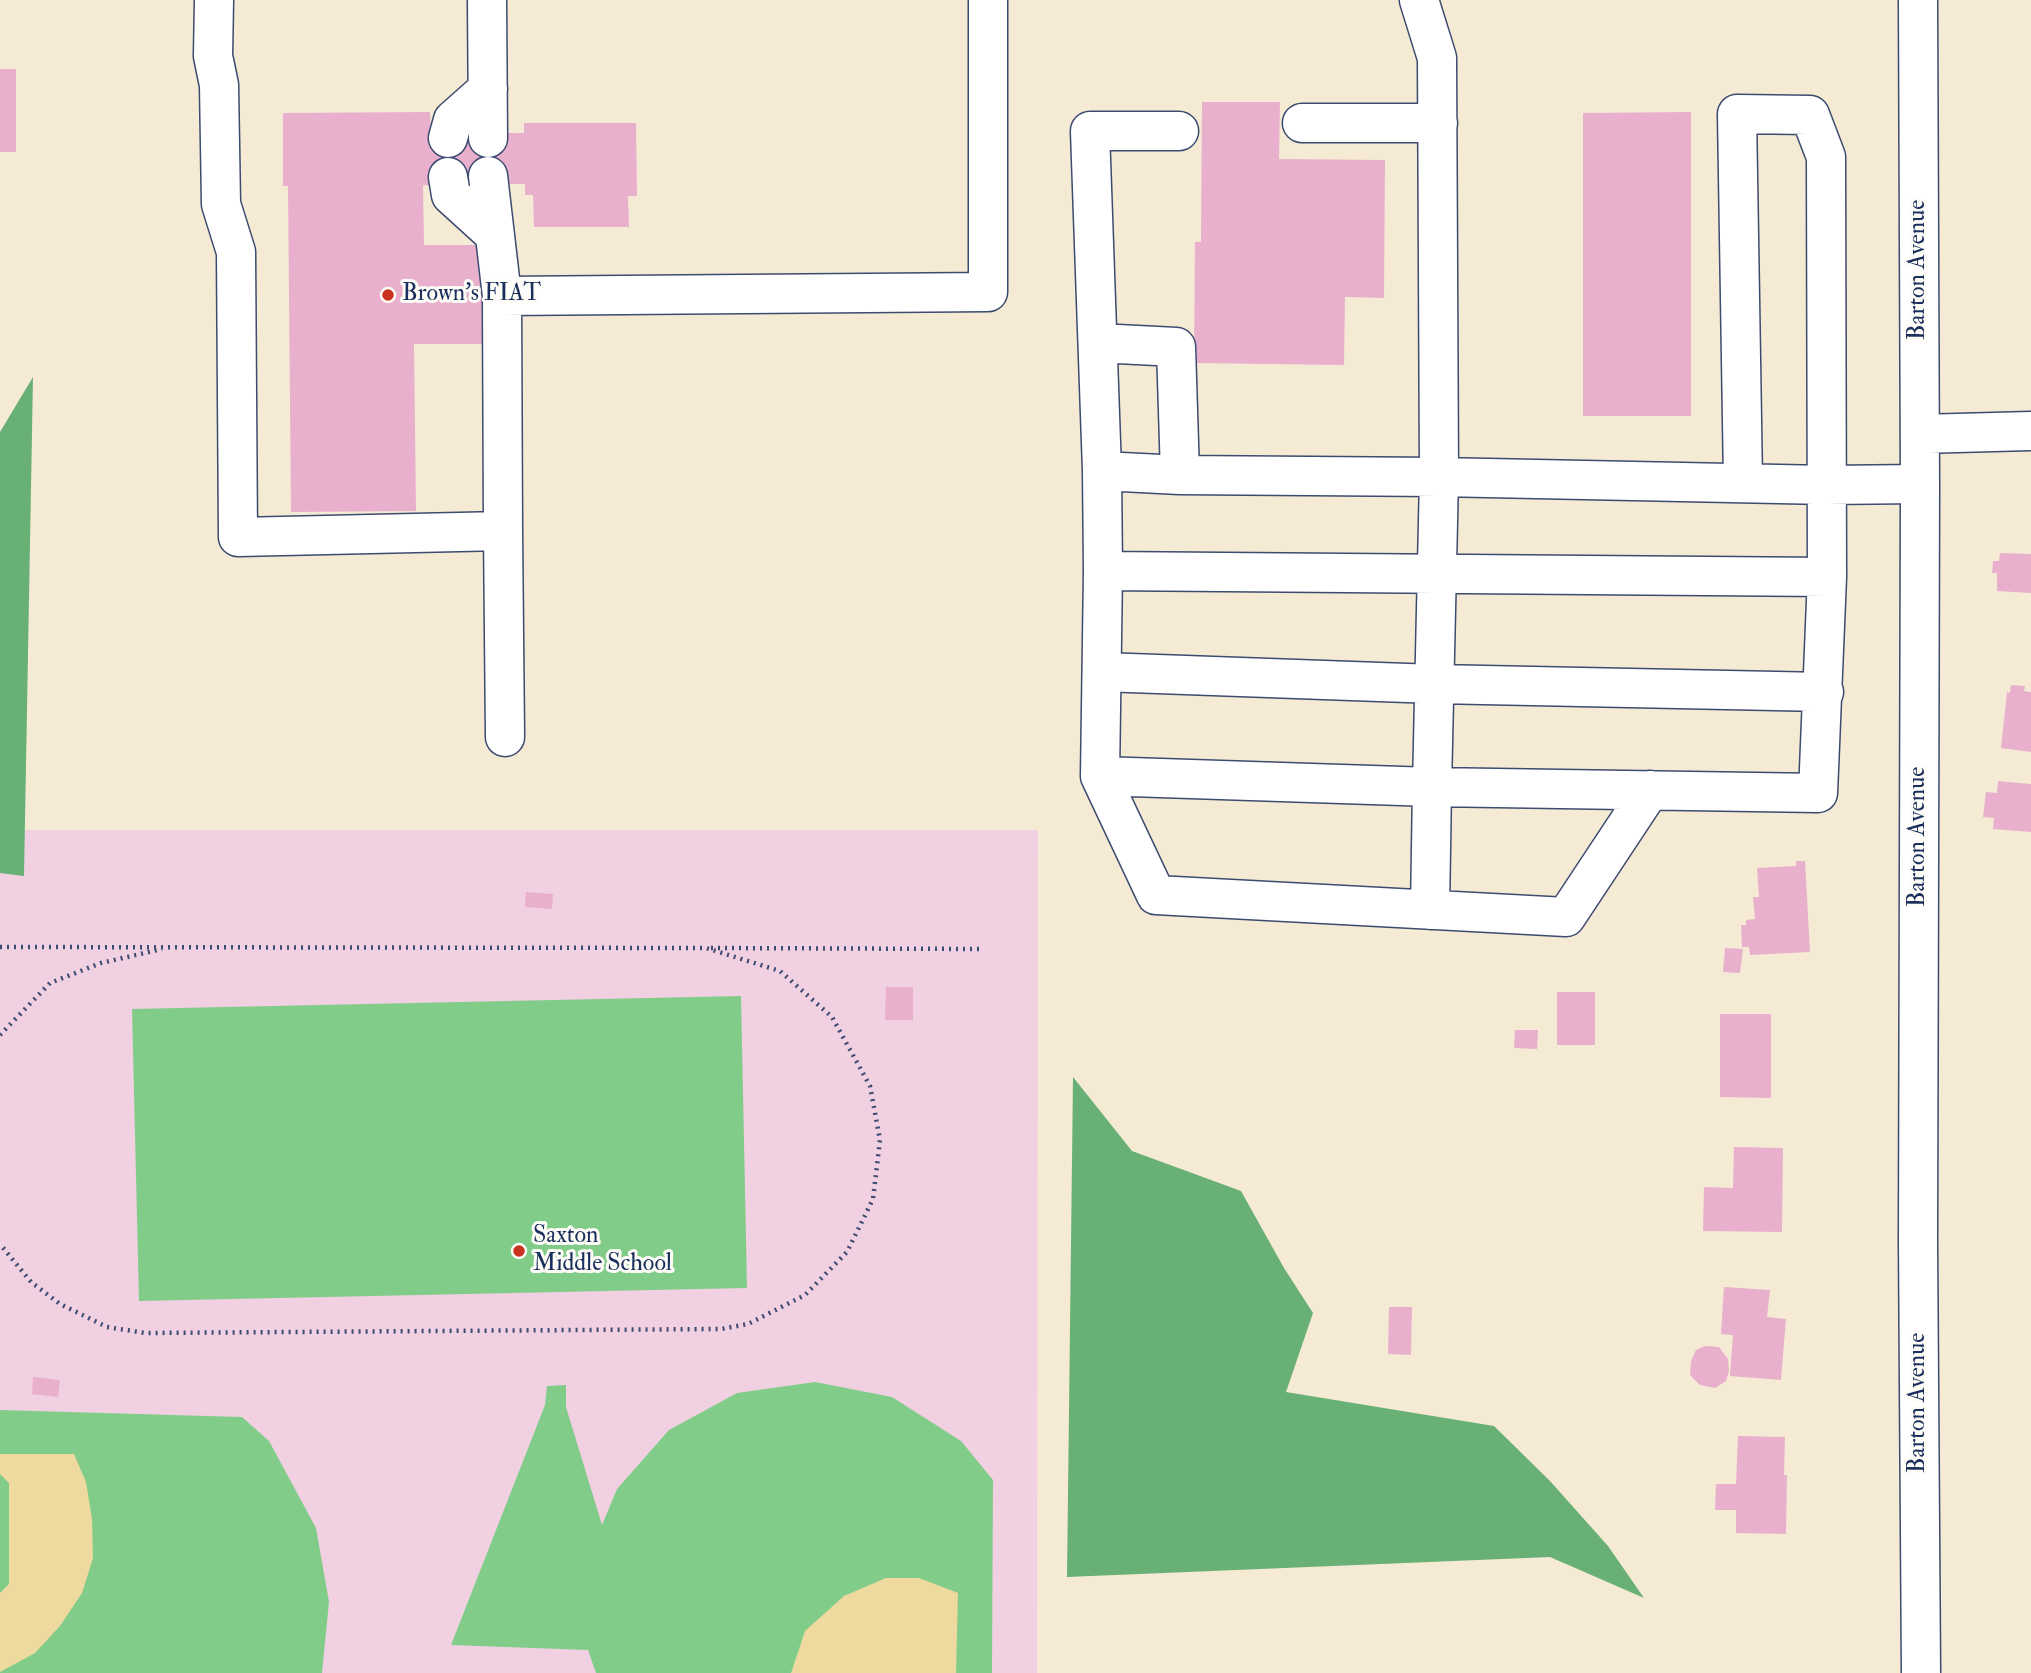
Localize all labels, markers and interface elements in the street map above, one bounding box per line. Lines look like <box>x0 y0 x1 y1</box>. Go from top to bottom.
street label: Barton Avenue <box>1905 200 1933 340</box>
place label: Brown's FIAT <box>402 281 541 309</box>
marker: Brown's FIAT <box>380 287 396 303</box>
street label: Barton Avenue <box>1905 767 1933 907</box>
place label: Saxton Middle School <box>533 1223 672 1279</box>
marker: Saxton Middle School <box>511 1243 527 1259</box>
street label: Barton Avenue <box>1905 1333 1933 1473</box>

